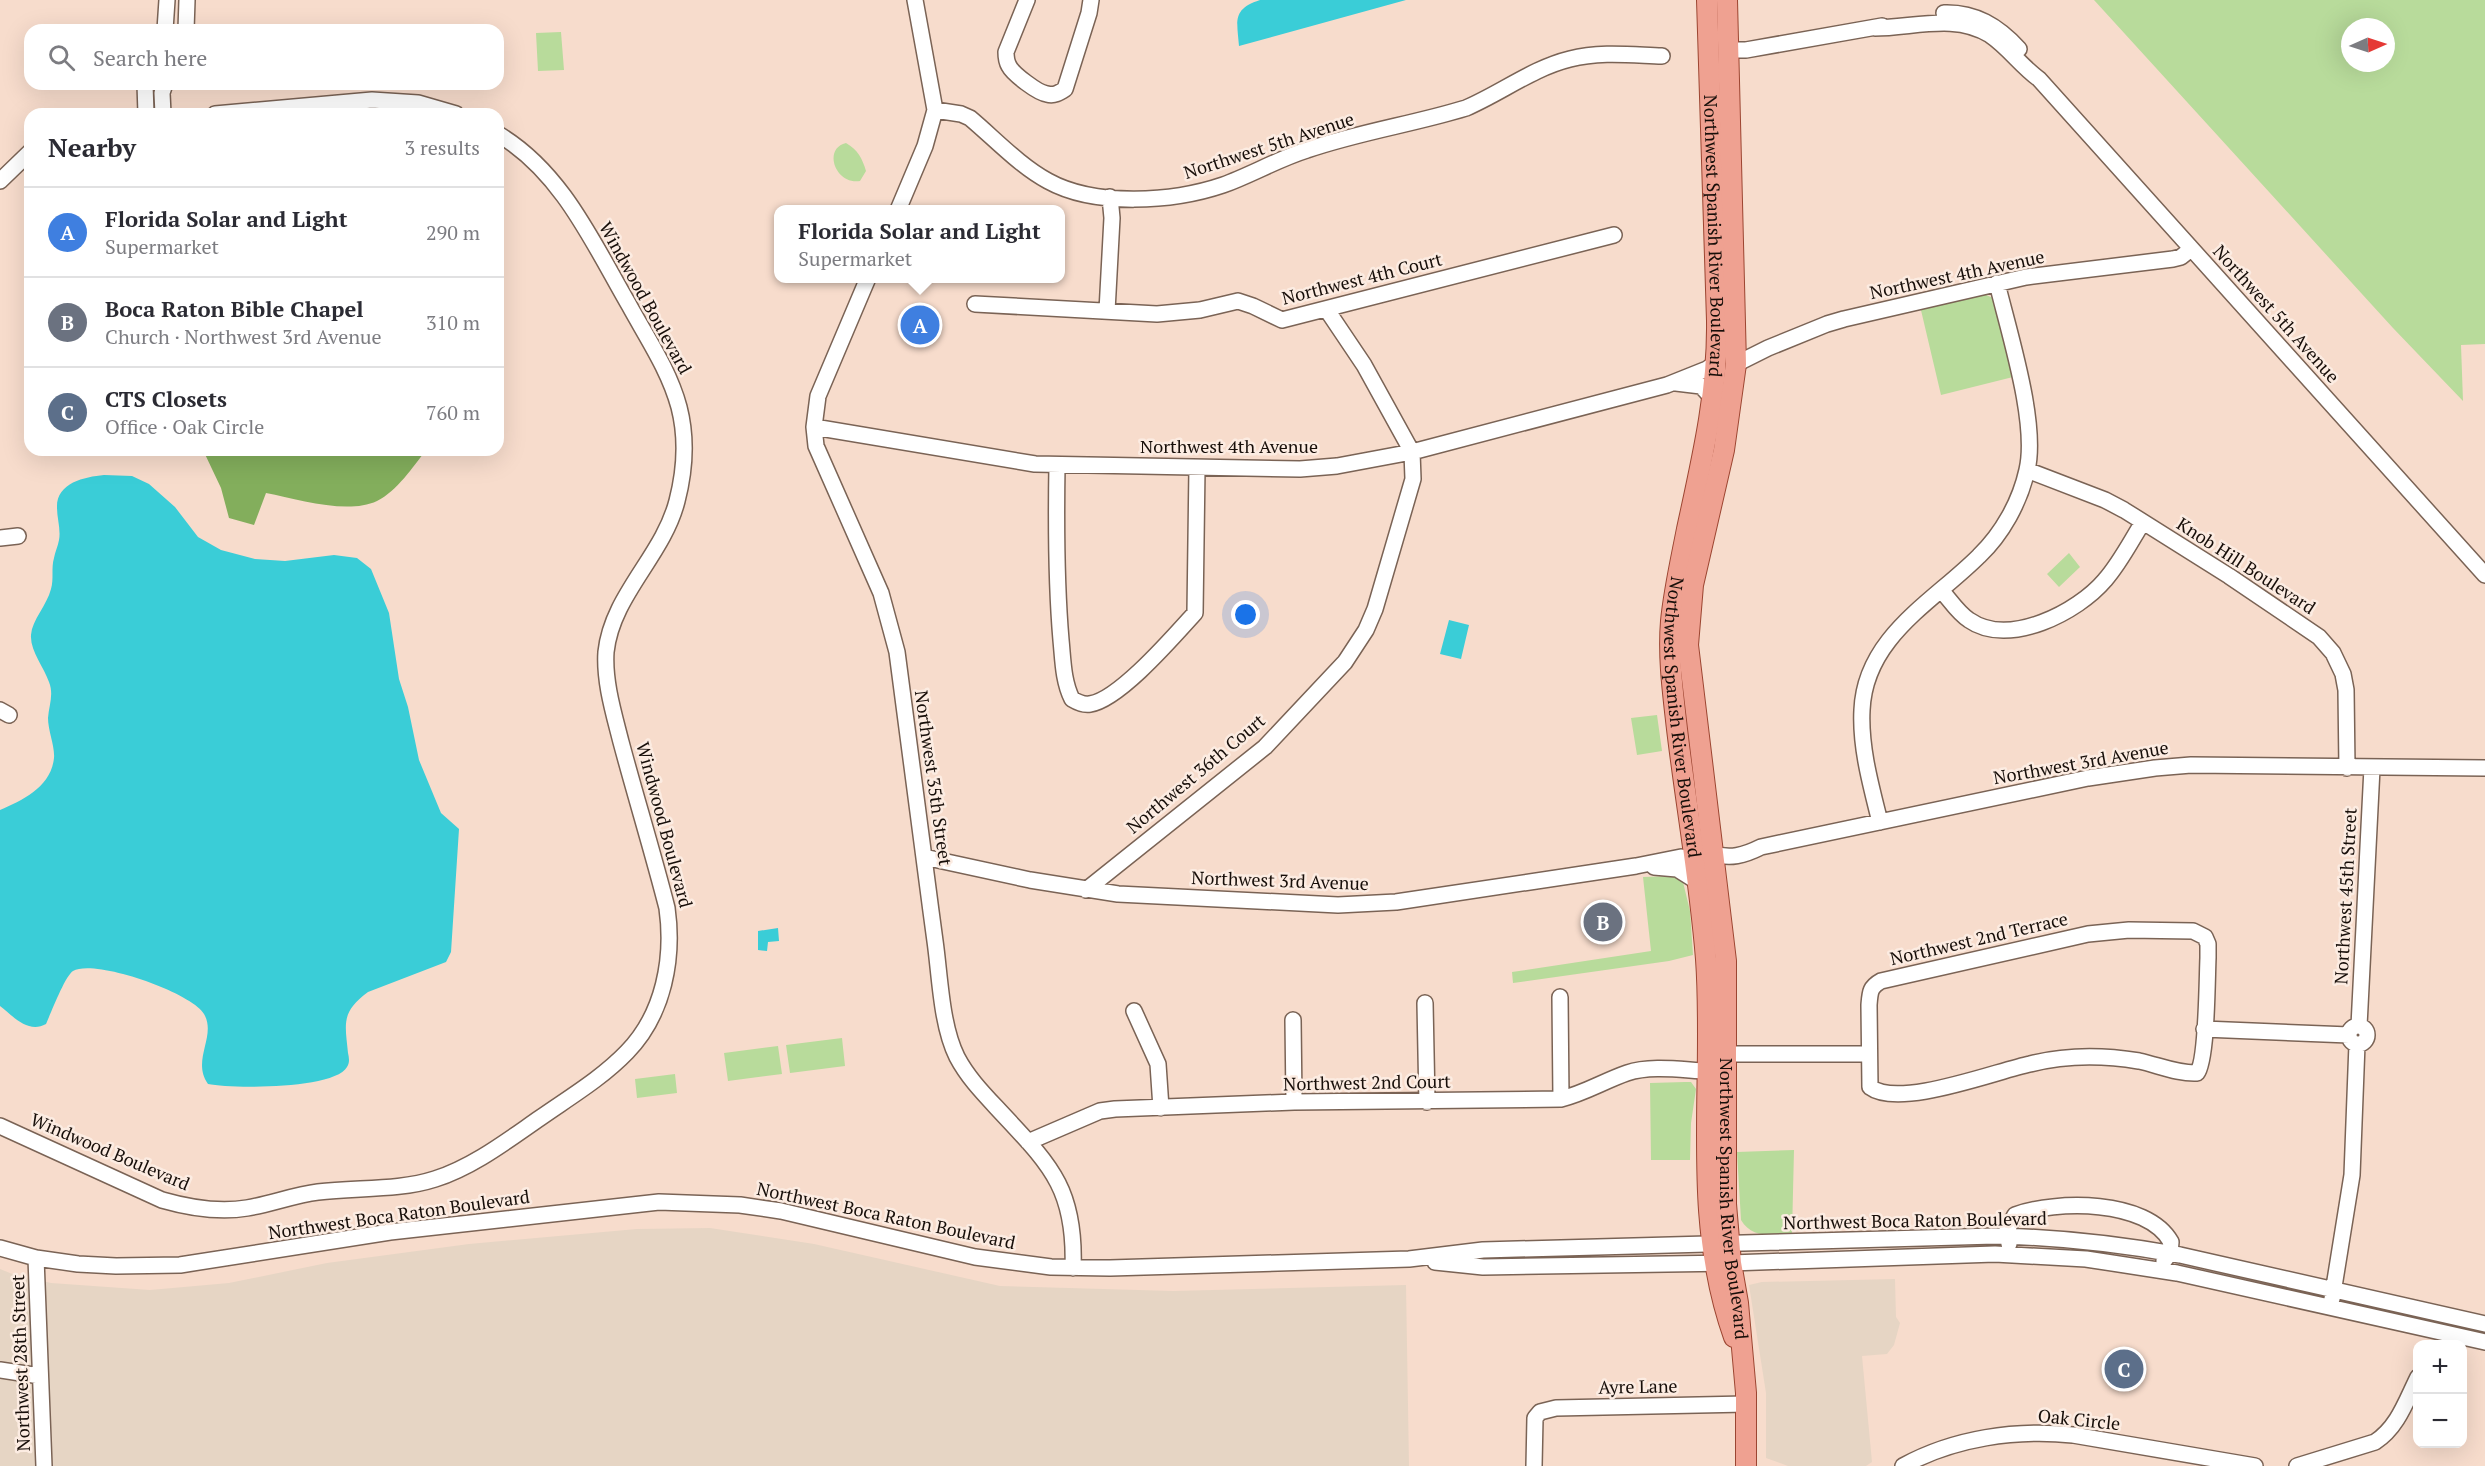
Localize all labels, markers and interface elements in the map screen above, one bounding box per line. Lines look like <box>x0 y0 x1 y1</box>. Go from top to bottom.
north arrow <box>2341 18 2395 72</box>
search box <box>24 24 504 90</box>
icon: search <box>45 41 78 74</box>
text: Search here <box>93 43 207 72</box>
street label: Northwest Spanish River Boulevard <box>1699 94 1730 378</box>
street label: Northwest 5th Avenue <box>1180 106 1357 184</box>
text: Nearby <box>48 130 136 164</box>
text: 3 results <box>405 134 480 161</box>
text: Florida Solar and Light <box>105 204 347 233</box>
popup <box>774 205 1065 283</box>
text: Florida Solar and Light <box>798 216 1041 245</box>
street label: Windwood Boulevard <box>594 217 698 378</box>
text: A <box>60 219 75 246</box>
text: 290 m <box>426 219 480 246</box>
text: Supermarket <box>105 233 219 260</box>
street label: Northwest 5th Avenue <box>2208 239 2345 387</box>
street label: Northwest 4th Avenue <box>1867 244 2046 304</box>
text: Supermarket <box>798 245 912 272</box>
street label: Northwest 4th Court <box>1279 246 1445 310</box>
text: Boca Raton Bible Chapel <box>105 294 364 323</box>
pin: A <box>900 302 940 348</box>
text: B <box>61 309 74 336</box>
text: 310 m <box>426 309 480 336</box>
text: Church · Northwest 3rd Avenue <box>105 323 382 350</box>
text: CTS Closets <box>105 384 227 413</box>
text: C <box>61 399 74 426</box>
text: 760 m <box>426 399 480 426</box>
text: Office · Oak Circle <box>105 413 264 440</box>
street label: Northwest 4th Avenue <box>1140 434 1318 458</box>
street label: Knob Hill Boulevard <box>2173 511 2321 619</box>
street label: Northwest Spanish River Boulevard <box>1659 575 1707 859</box>
your location <box>1231 600 1260 629</box>
street label: Northwest 35th Street <box>910 689 958 867</box>
street label: Northwest 36th Court <box>1121 708 1270 838</box>
street label: Northwest 3rd Avenue <box>1991 735 2170 789</box>
street label: Windwood Boulevard <box>631 739 699 910</box>
street label: Northwest 45th Street <box>2328 807 2362 985</box>
street label: Northwest 3rd Avenue <box>1191 865 1369 895</box>
pin: B <box>1584 900 1622 944</box>
street label: Northwest 2nd Terrace <box>1887 906 2070 970</box>
street label: Northwest Spanish River Boulevard <box>1715 1058 1754 1340</box>
street label: Northwest 2nd Court <box>1283 1069 1451 1095</box>
street label: Windwood Boulevard <box>27 1107 194 1195</box>
street label: Northwest Boca Raton Boulevard <box>755 1176 1018 1254</box>
street label: Northwest Boca Raton Boulevard <box>267 1184 531 1244</box>
street label: Northwest Boca Raton Boulevard <box>1783 1206 2047 1234</box>
street label: Northwest 28th Street <box>5 1274 35 1452</box>
map controls <box>2413 1340 2467 1448</box>
button: + <box>2413 1340 2467 1394</box>
pin: C <box>2104 1346 2144 1392</box>
street label: Ayre Lane <box>1598 1373 1678 1399</box>
button: − <box>2413 1394 2467 1448</box>
street label: Oak Circle <box>2037 1403 2122 1435</box>

